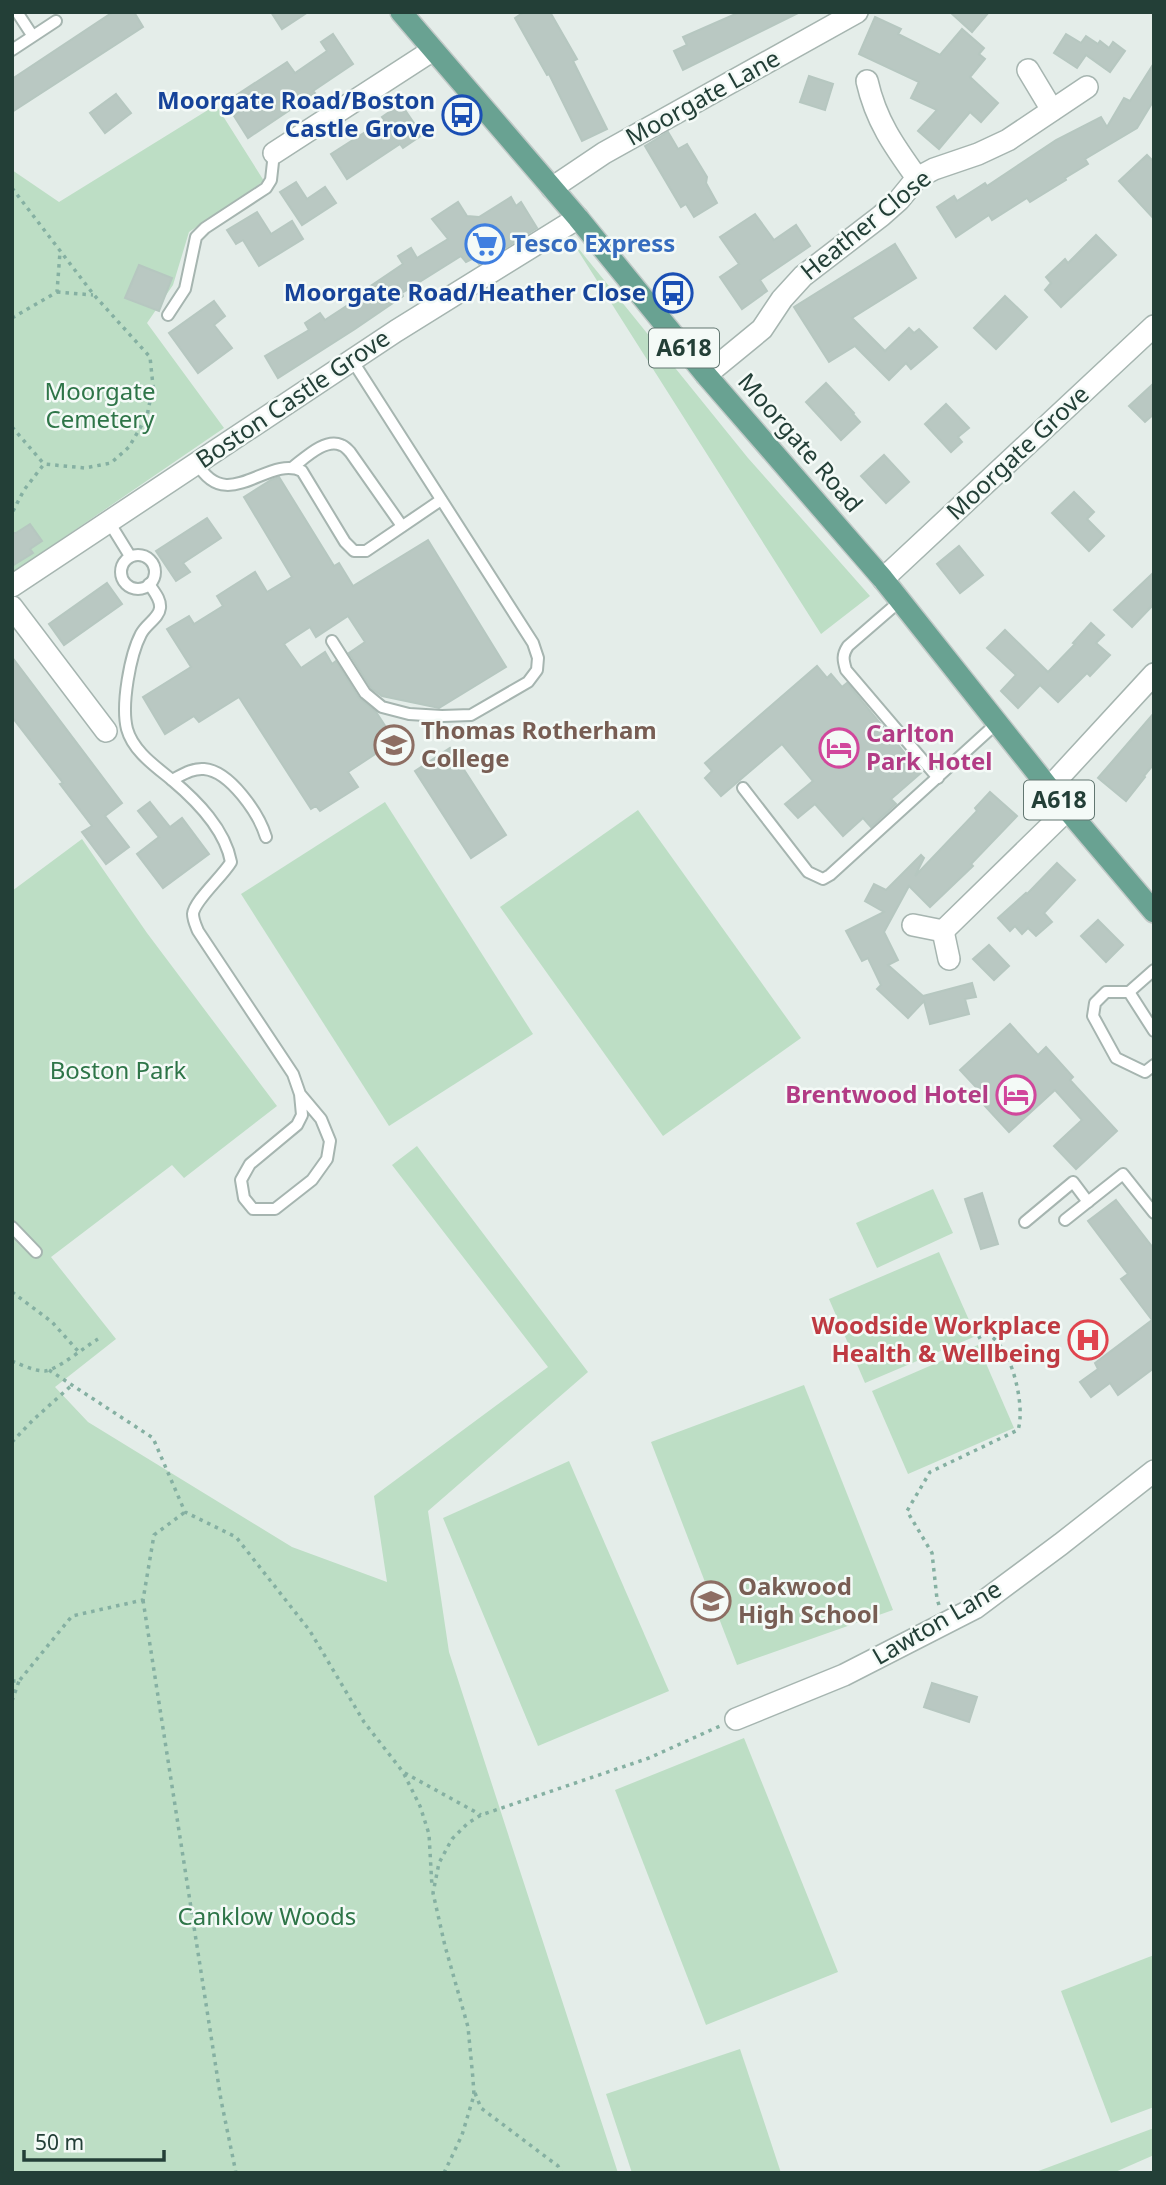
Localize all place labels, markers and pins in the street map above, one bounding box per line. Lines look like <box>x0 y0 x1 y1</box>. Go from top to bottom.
place label: Moorgate Road/Boston Castle Grove <box>157 83 435 144</box>
bus stop icon: Moorgate Road/Boston Castle Grove <box>441 94 483 136</box>
supermarket icon: Tesco Express <box>464 223 506 265</box>
place label: Tesco Express <box>512 226 675 259</box>
bus stop icon: Moorgate Road/Heather Close <box>652 272 694 314</box>
place label: Moorgate Road/Heather Close <box>284 275 646 308</box>
place label: Thomas Rotherham College <box>421 713 657 774</box>
place label: Carlton Park Hotel <box>866 716 992 777</box>
school or university icon: Thomas Rotherham College <box>373 724 415 766</box>
hotel icon: Carlton Park Hotel <box>818 727 860 769</box>
hotel icon: Brentwood Hotel <box>995 1074 1037 1116</box>
place label: Brentwood Hotel <box>785 1077 989 1110</box>
place label: Woodside Workplace Health & Wellbeing <box>811 1308 1061 1369</box>
hospital icon: Woodside Workplace Health & Wellbeing <box>1067 1319 1109 1361</box>
place label: Oakwood High School <box>738 1569 879 1630</box>
school or university icon: Oakwood High School <box>690 1580 732 1622</box>

